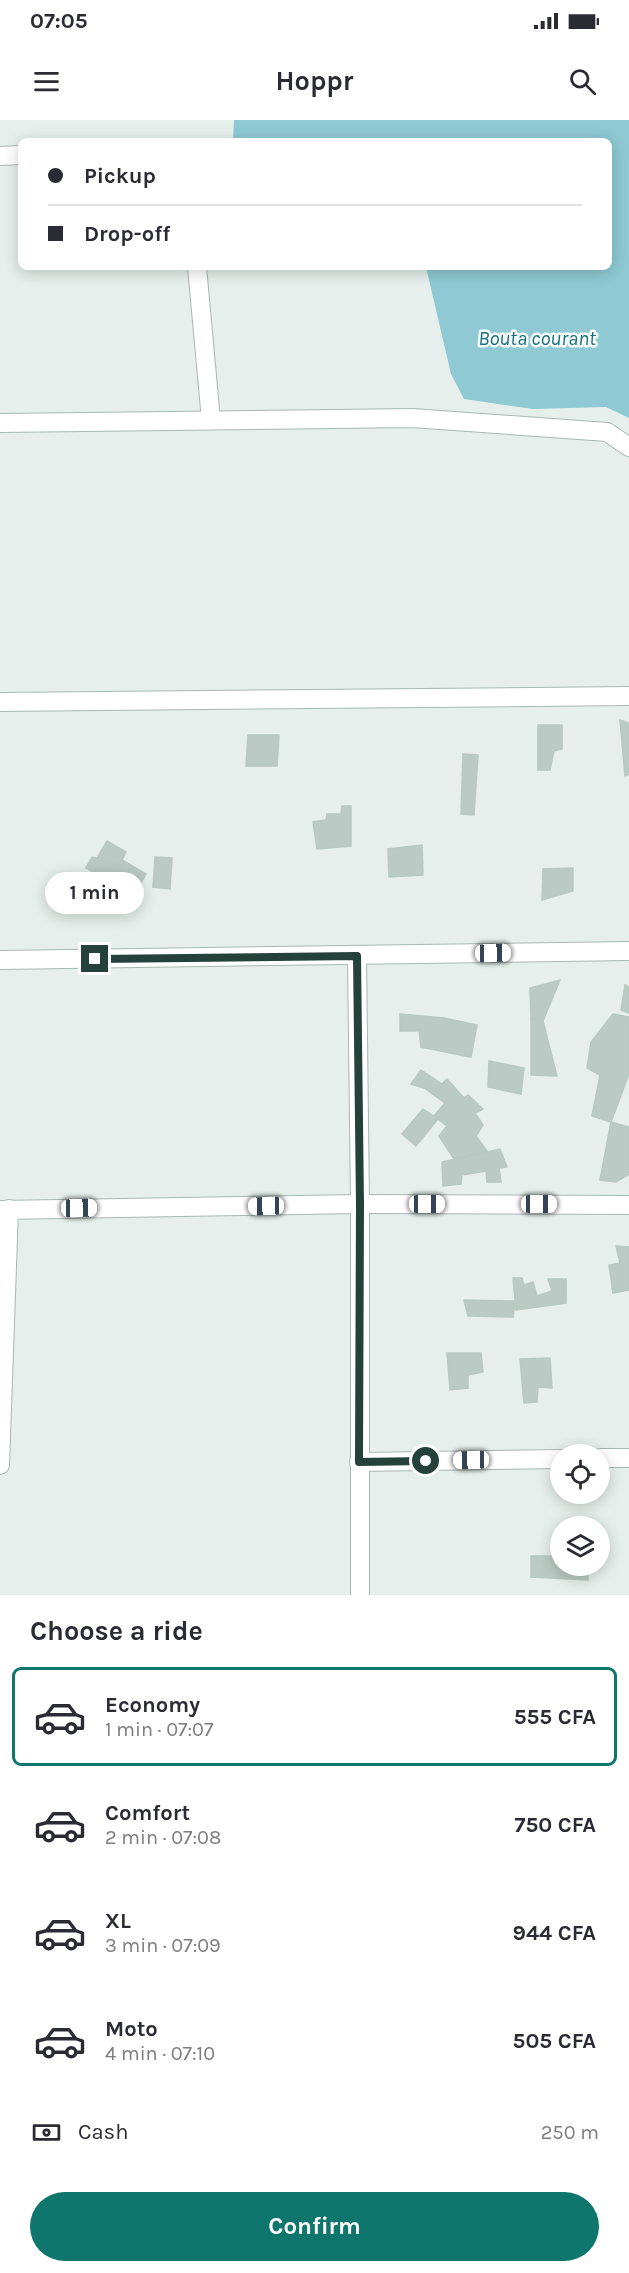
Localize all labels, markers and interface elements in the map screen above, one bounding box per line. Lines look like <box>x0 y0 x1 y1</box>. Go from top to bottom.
text: 07:05 <box>30 8 88 34</box>
icon: menu <box>30 65 63 98</box>
text: Hoppr <box>276 65 353 97</box>
icon: search <box>566 65 599 98</box>
text: Pickup <box>84 163 156 189</box>
text: Drop-off <box>84 221 170 247</box>
water label: Bouta courant <box>478 327 596 350</box>
callout: 1 min <box>46 872 144 914</box>
text: 1 min <box>69 881 120 904</box>
car <box>475 944 511 962</box>
route end <box>81 945 108 972</box>
car <box>409 1195 445 1213</box>
car <box>521 1195 557 1213</box>
car <box>248 1197 284 1215</box>
car <box>61 1199 97 1217</box>
map controls <box>550 1444 610 1576</box>
button: locate <box>550 1444 610 1504</box>
route start <box>412 1447 439 1474</box>
car <box>453 1451 489 1469</box>
button: layers <box>550 1516 610 1576</box>
text: Choose a ride <box>30 1615 203 1647</box>
icon: car <box>33 1690 87 1744</box>
text: Economy <box>105 1692 200 1718</box>
text: 555 CFA <box>514 1704 596 1730</box>
text: 1 min · 07:07 <box>105 1718 213 1741</box>
icon: car <box>33 1798 87 1852</box>
text: Comfort <box>105 1800 190 1826</box>
text: 750 CFA <box>514 1812 596 1838</box>
text: 2 min · 07:08 <box>105 1826 221 1849</box>
icon: car <box>33 1906 87 1960</box>
text: XL <box>105 1908 131 1934</box>
text: 944 CFA <box>513 1920 596 1946</box>
text: 3 min · 07:09 <box>105 1934 221 1957</box>
icon: car <box>33 2014 87 2068</box>
text: Moto <box>105 2016 158 2042</box>
text: 505 CFA <box>513 2028 596 2054</box>
text: 4 min · 07:10 <box>105 2042 215 2065</box>
icon: cash <box>30 2116 63 2149</box>
text: Cash <box>78 2119 128 2145</box>
text: 250 m <box>541 2121 599 2144</box>
button: Confirm <box>30 2192 599 2261</box>

